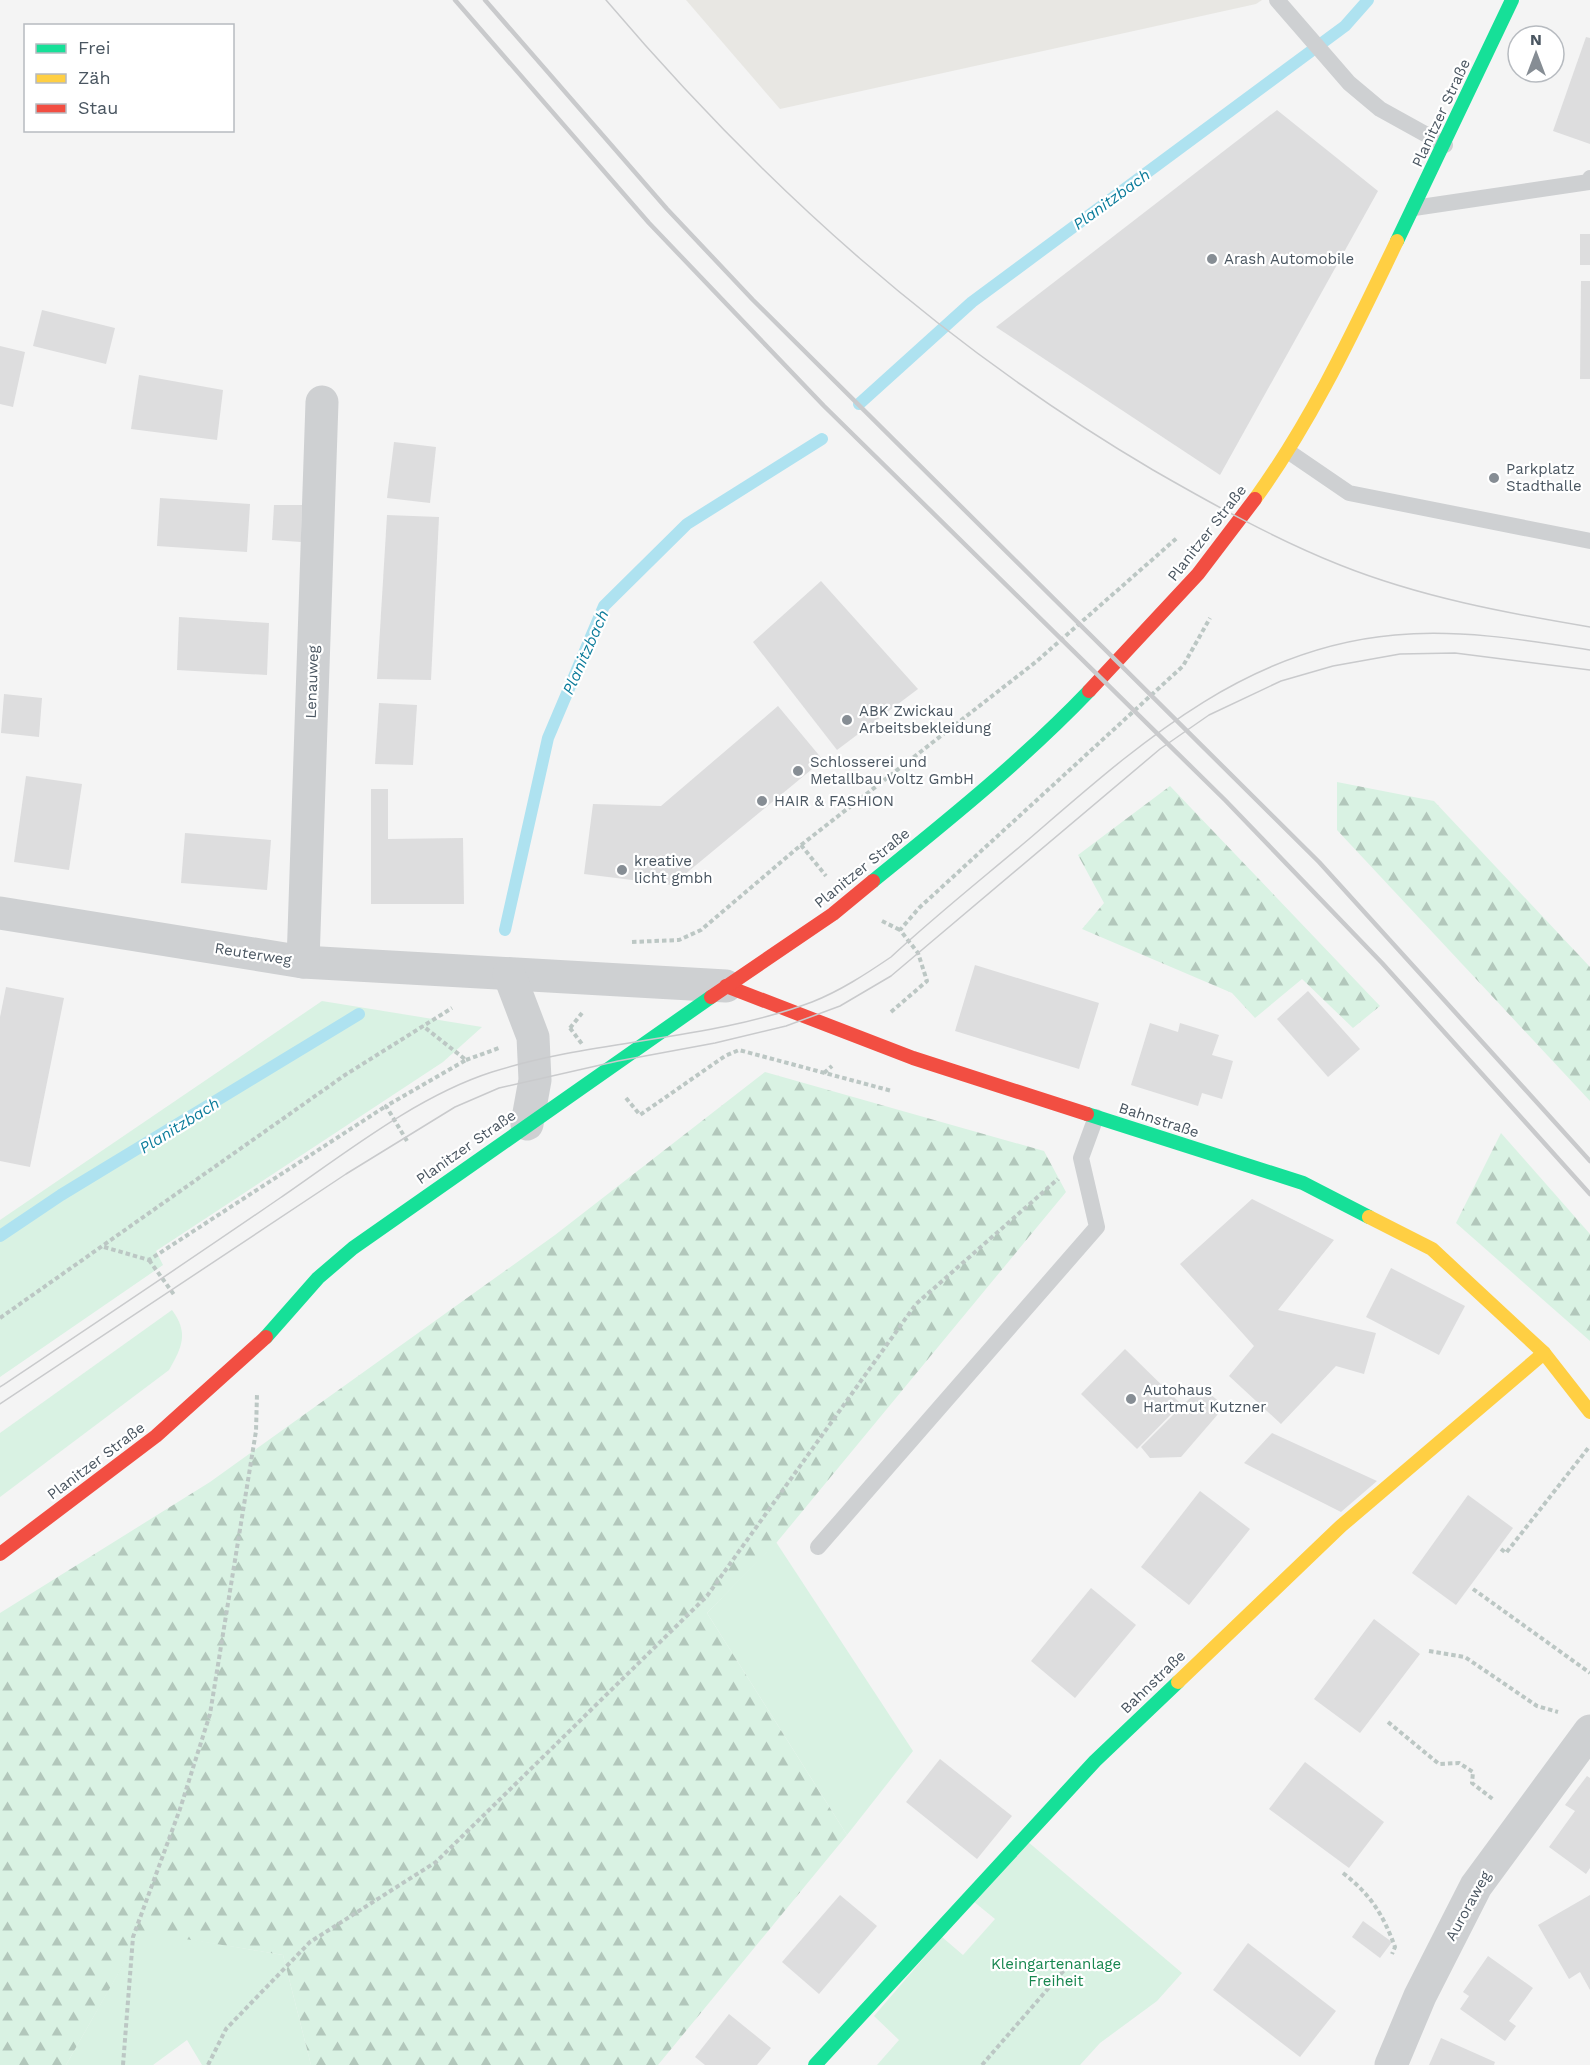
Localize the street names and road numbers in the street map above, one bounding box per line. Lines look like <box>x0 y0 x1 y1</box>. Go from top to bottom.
street label: Planitzer Straße <box>1408 56 1474 170</box>
street label: Planitzer Straße <box>1164 481 1250 585</box>
street label: Lenauweg <box>302 645 322 719</box>
street label: Planitzer Straße <box>811 824 913 912</box>
street label: Reuterweg <box>213 939 293 969</box>
street label: Bahnstraße <box>1117 1099 1201 1141</box>
street label: Planitzer Straße <box>413 1106 519 1188</box>
street label: Planitzer Straße <box>44 1418 148 1504</box>
street label: Bahnstraße <box>1117 1647 1189 1717</box>
street label: Auroraweg <box>1441 1868 1495 1944</box>

